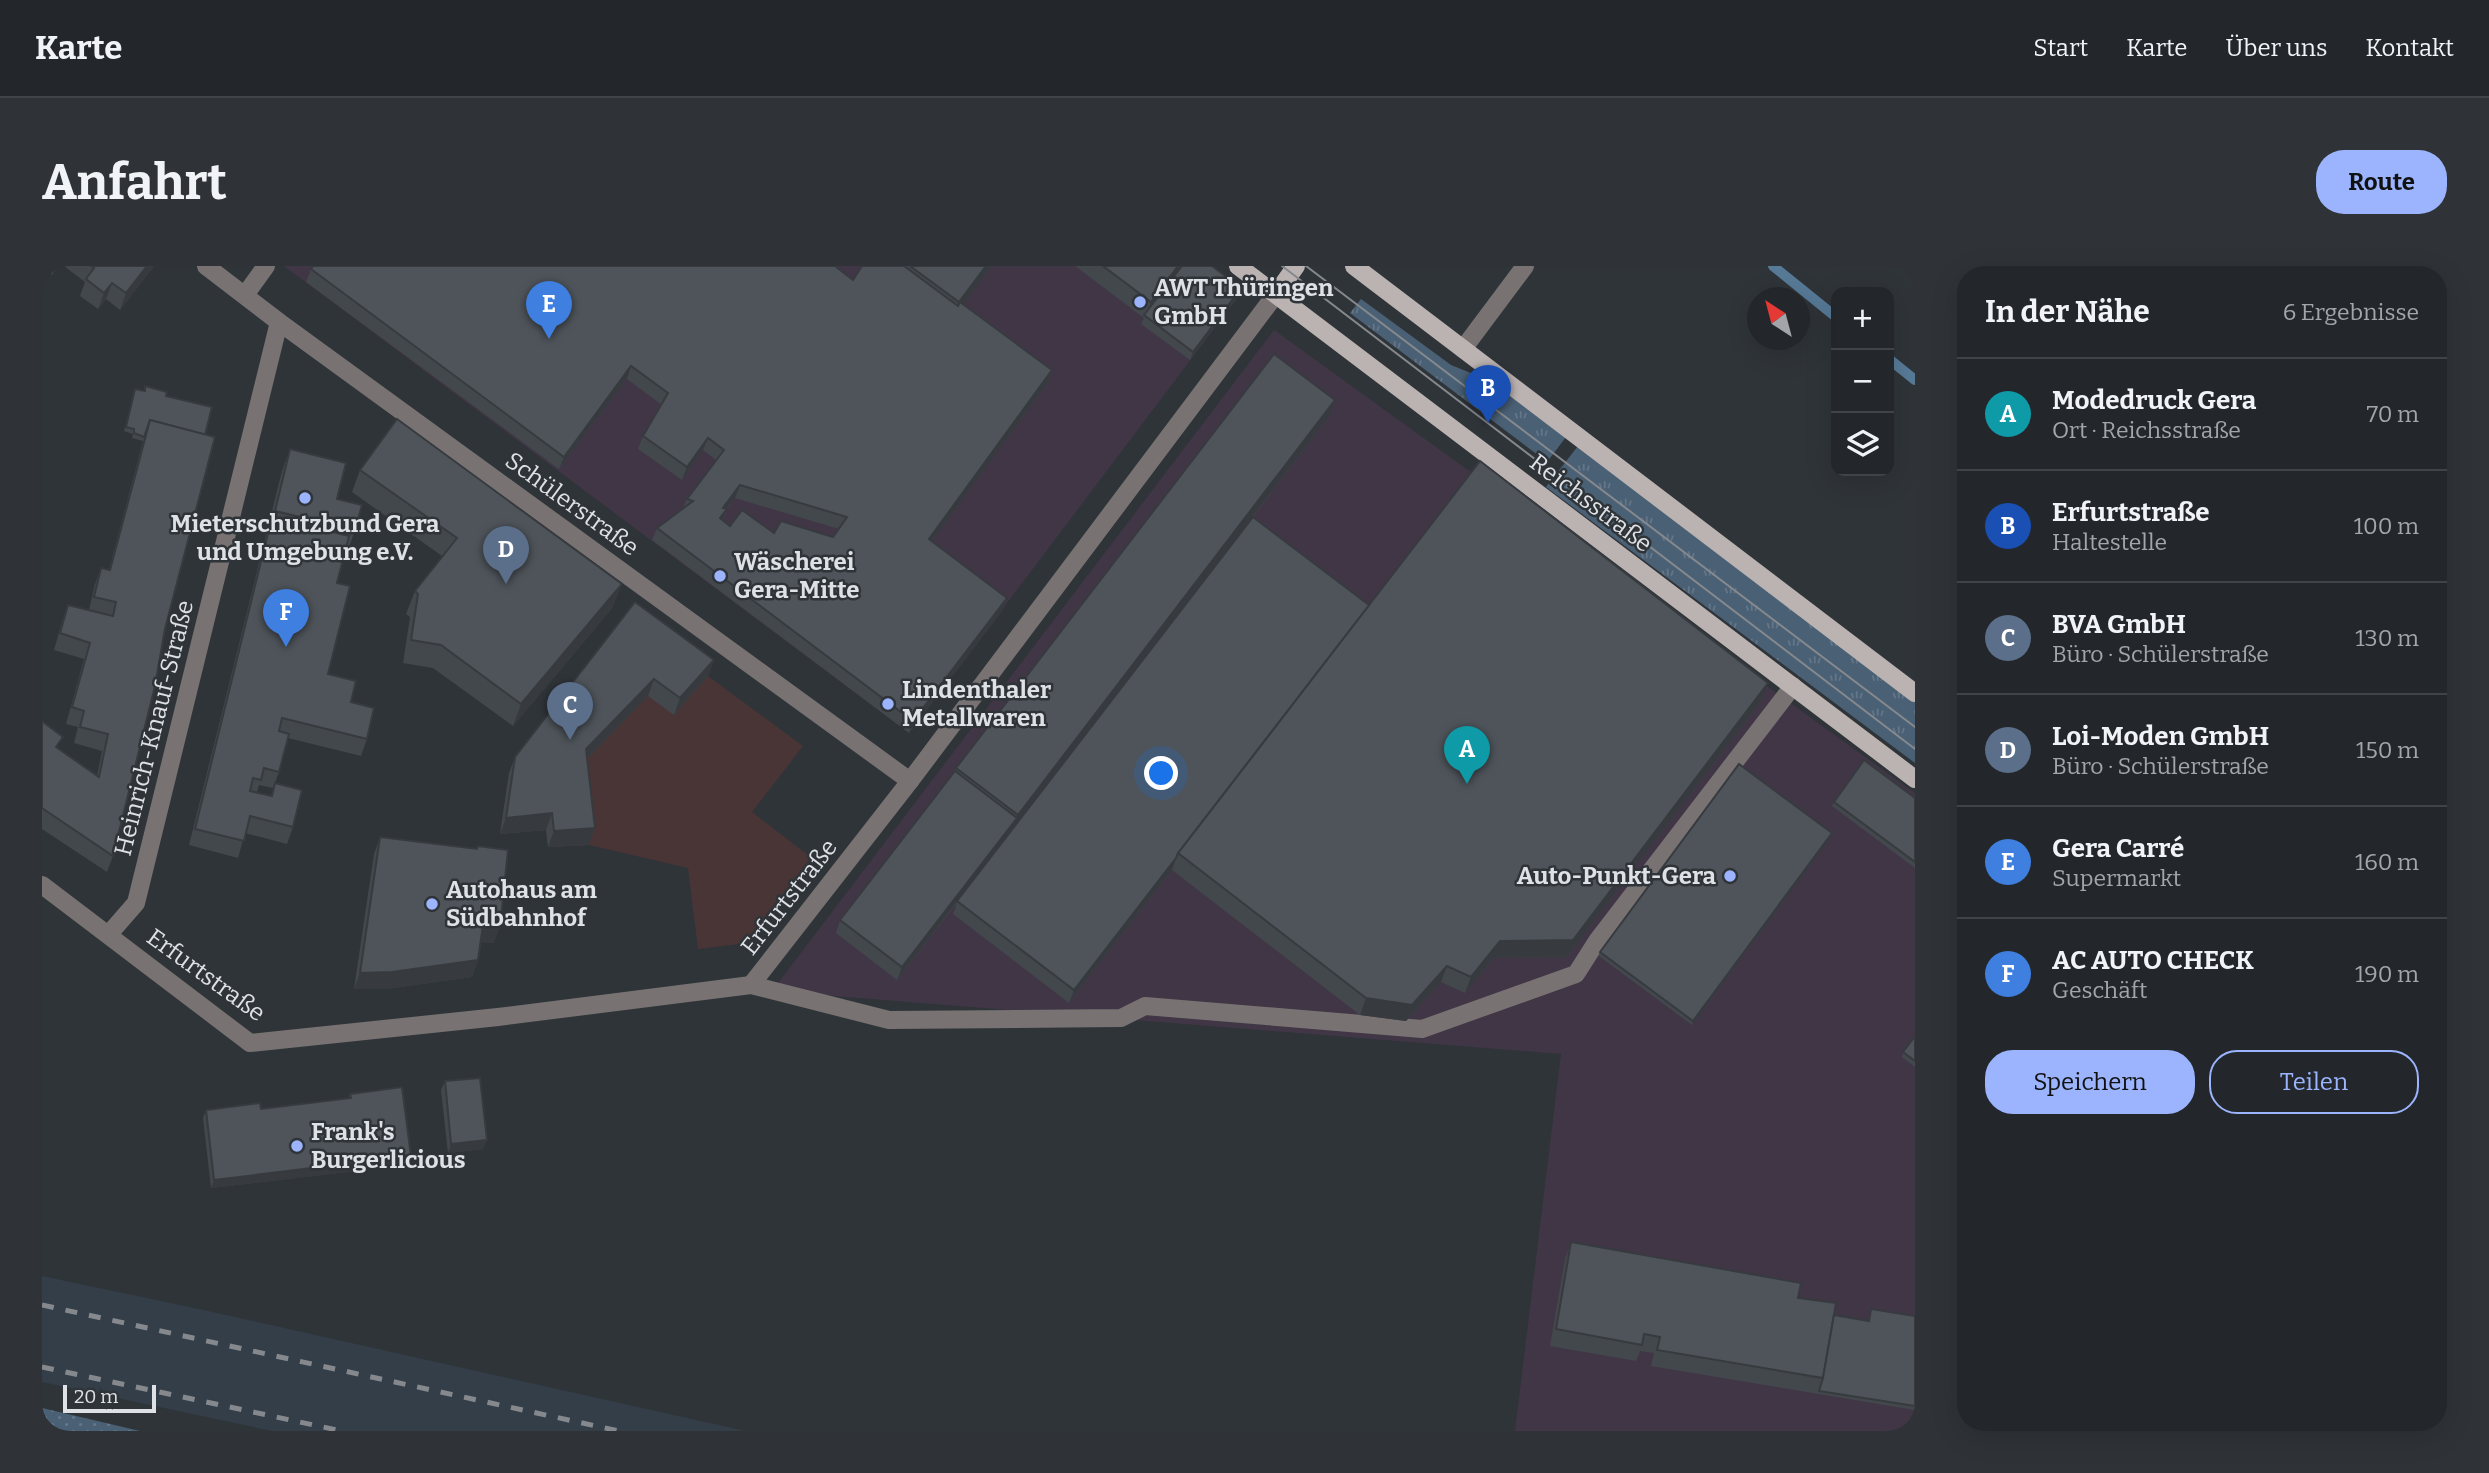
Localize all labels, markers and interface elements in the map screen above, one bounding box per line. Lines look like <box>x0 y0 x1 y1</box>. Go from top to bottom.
text: Karte <box>35 28 122 68</box>
text: Start <box>2033 34 2088 62</box>
text: Karte <box>2126 34 2188 62</box>
text: Über uns <box>2226 34 2328 62</box>
text: Kontakt <box>2366 34 2454 62</box>
button: Route <box>2316 150 2447 214</box>
text: Anfahrt <box>42 153 227 212</box>
place label: AWT Thüringen GmbH <box>1154 274 1334 330</box>
pin: E <box>526 281 572 339</box>
north arrow <box>1747 287 1810 350</box>
map controls <box>1831 287 1894 476</box>
button: + <box>1831 287 1894 350</box>
marker: AWT Thüringen GmbH <box>1132 294 1148 310</box>
text: In der Nähe <box>1985 294 2150 330</box>
text: 6 Ergebnisse <box>2283 298 2419 326</box>
button: − <box>1831 350 1894 413</box>
pin: B <box>1465 365 1511 423</box>
text: Modedruck Gera <box>2052 385 2256 416</box>
text: A <box>2000 400 2016 428</box>
text: 70 m <box>2367 400 2419 428</box>
button: layers <box>1831 413 1894 476</box>
text: Ort · Reichsstraße <box>2052 416 2241 444</box>
street label: Schülerstraße <box>500 446 644 562</box>
street label: Reichsstraße <box>1524 448 1658 558</box>
marker: Mieterschutzbund Gera und Umgebung e.V. <box>297 490 313 506</box>
text: Erfurtstraße <box>2052 497 2210 528</box>
place label: Mieterschutzbund Gera und Umgebung e.V. <box>171 510 440 566</box>
text: B <box>2001 512 2015 540</box>
text: 100 m <box>2354 512 2419 540</box>
pin: D <box>483 526 529 584</box>
text: Haltestelle <box>2052 528 2167 556</box>
place label: Wäscherei Gera-Mitte <box>734 548 860 604</box>
marker: Wäscherei Gera-Mitte <box>712 568 728 584</box>
pin: F <box>263 589 309 647</box>
street label: Heinrich-Knauf-Straße <box>109 597 199 859</box>
text: BVA GmbH <box>2052 609 2186 640</box>
text: C <box>2001 624 2015 652</box>
text: 130 m <box>2355 624 2419 652</box>
text: Büro · Schülerstraße <box>2052 640 2269 668</box>
place label: Lindenthaler Metallwaren <box>902 676 1051 732</box>
pin: C <box>547 682 593 740</box>
marker: Lindenthaler Metallwaren <box>880 696 896 712</box>
text: Loi-Moden GmbH <box>2052 721 2269 752</box>
pin: A <box>1444 726 1490 784</box>
text: D <box>2000 736 2016 764</box>
text: 150 m <box>2356 736 2419 764</box>
text: Büro · Schülerstraße <box>2052 752 2269 780</box>
your location <box>1144 756 1178 790</box>
text: Gera Carré <box>2052 833 2184 864</box>
street label: Erfurtstraße <box>735 834 843 960</box>
text: E <box>2001 848 2015 876</box>
text: 160 m <box>2355 848 2419 876</box>
place label: Auto-Punkt-Gera <box>1517 862 1717 890</box>
text: Supermarkt <box>2052 864 2181 892</box>
marker: Auto-Punkt-Gera <box>1722 868 1738 884</box>
place label: Autohaus am Südbahnhof <box>446 876 597 932</box>
marker: Autohaus am Südbahnhof <box>424 896 440 912</box>
street label: Erfurtstraße <box>142 923 270 1027</box>
text: AC AUTO CHECK <box>2052 945 2254 976</box>
text: F <box>2002 960 2014 988</box>
text: 190 m <box>2355 960 2419 988</box>
text: Geschäft <box>2052 976 2147 1004</box>
button: Speichern <box>1985 1050 2195 1114</box>
button: Teilen <box>2209 1050 2419 1114</box>
place label: Frank's Burgerlicious <box>311 1118 466 1174</box>
marker: Frank's Burgerlicious <box>289 1138 305 1154</box>
scale bar <box>63 1382 156 1414</box>
text: 20 m <box>74 1385 118 1408</box>

